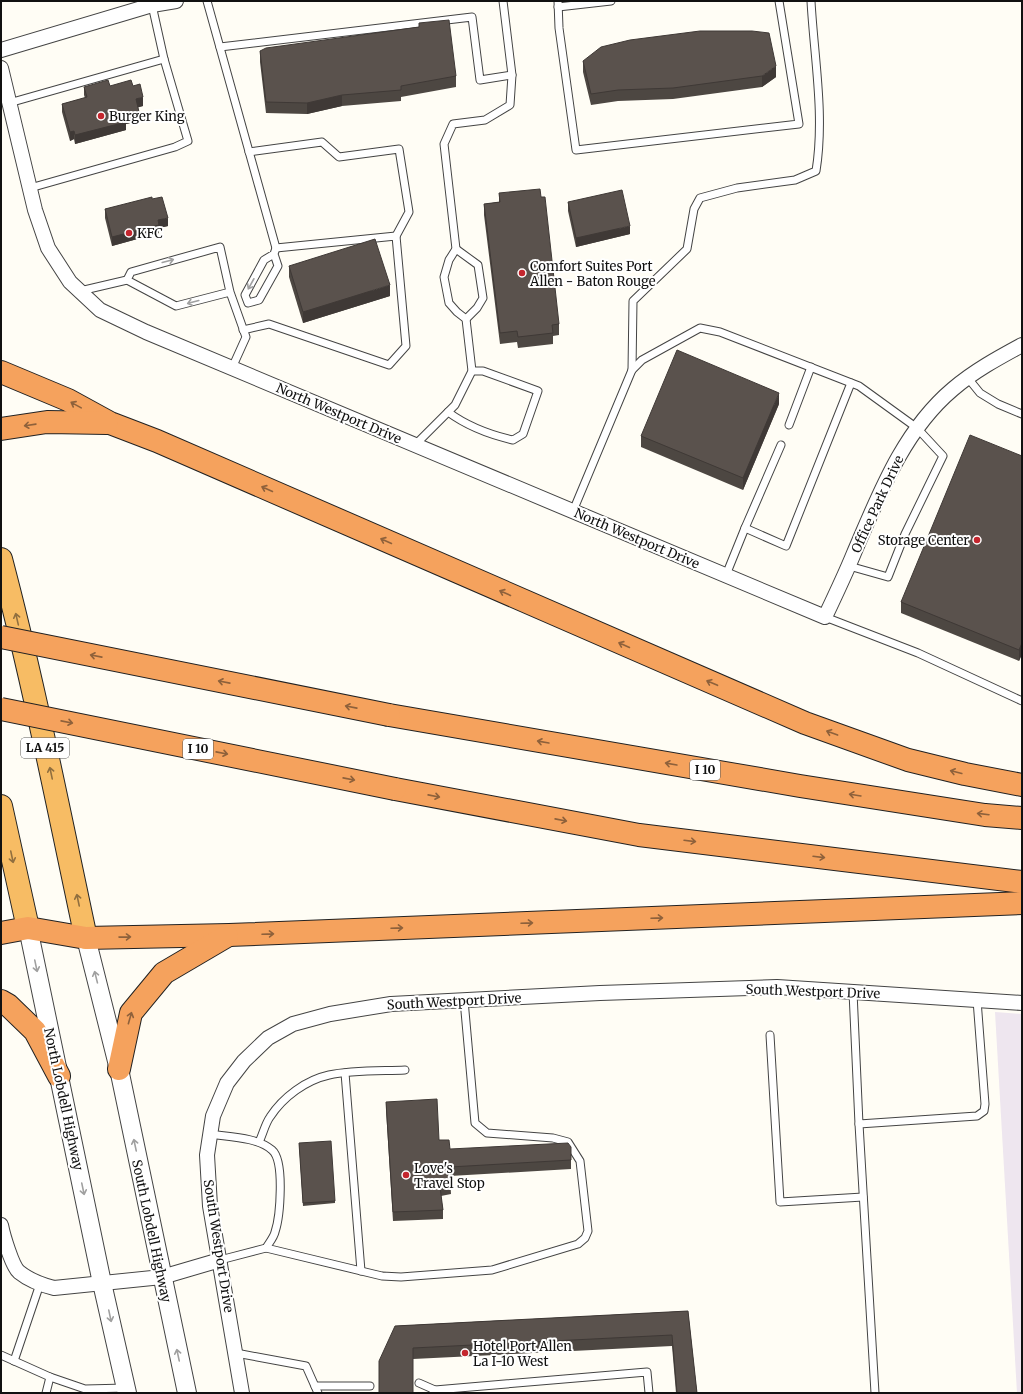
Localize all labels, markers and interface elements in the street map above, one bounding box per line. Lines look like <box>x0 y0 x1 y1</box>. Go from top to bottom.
place label: Burger King <box>109 108 185 125</box>
marker: Burger King <box>96 111 106 121</box>
place label: KFC <box>137 225 163 242</box>
marker: KFC <box>124 228 134 238</box>
one-way arrow <box>162 257 175 265</box>
place label: Comfort Suites Port Allen - Baton Rouge <box>529 258 656 290</box>
marker: Comfort Suites Port Allen - Baton Rouge <box>517 268 527 278</box>
one-way arrow <box>247 278 254 290</box>
one-way arrow <box>186 298 199 306</box>
street label: North Westport Drive <box>274 379 404 448</box>
one-way arrow <box>70 400 82 408</box>
one-way arrow <box>24 421 37 429</box>
street label: Office Park Drive <box>847 452 908 556</box>
one-way arrow <box>261 484 273 492</box>
street label: North Westport Drive <box>572 504 702 573</box>
place label: Storage Center <box>878 532 969 549</box>
marker: Storage Center <box>972 535 982 545</box>
one-way arrow <box>380 536 392 544</box>
one-way arrow <box>500 589 512 596</box>
one-way arrow <box>12 613 20 626</box>
one-way arrow <box>619 641 631 648</box>
one-way arrow <box>90 652 103 660</box>
one-way arrow <box>217 678 230 686</box>
one-way arrow <box>707 679 719 686</box>
one-way arrow <box>345 703 358 711</box>
one-way arrow <box>60 718 73 726</box>
one-way arrow <box>827 728 839 736</box>
road number: LA 415 <box>21 738 69 758</box>
one-way arrow <box>537 738 550 746</box>
road number: I 10 <box>183 739 213 759</box>
one-way arrow <box>215 750 228 758</box>
one-way arrow <box>665 760 678 768</box>
road number: I 10 <box>690 760 720 780</box>
one-way arrow <box>46 767 54 780</box>
one-way arrow <box>950 767 963 775</box>
one-way arrow <box>342 776 355 784</box>
one-way arrow <box>849 791 862 799</box>
one-way arrow <box>427 792 440 800</box>
one-way arrow <box>977 810 990 818</box>
one-way arrow <box>554 816 567 824</box>
one-way arrow <box>683 837 696 845</box>
one-way arrow <box>9 851 17 864</box>
one-way arrow <box>812 853 825 861</box>
one-way arrow <box>74 894 82 907</box>
one-way arrow <box>650 914 663 922</box>
one-way arrow <box>520 919 533 927</box>
one-way arrow <box>390 925 403 932</box>
one-way arrow <box>261 930 274 937</box>
one-way arrow <box>118 934 131 941</box>
one-way arrow <box>32 960 40 973</box>
one-way arrow <box>92 971 99 984</box>
street label: South Westport Drive <box>745 981 881 1002</box>
street label: South Westport Drive <box>386 989 522 1014</box>
one-way arrow <box>127 1011 134 1024</box>
street label: North Lobdell Highway <box>40 1026 87 1172</box>
one-way arrow <box>130 1139 138 1152</box>
street label: South Lobdell Highway <box>128 1158 175 1304</box>
place label: Love's Travel Stop <box>414 1160 485 1192</box>
marker: Love's Travel Stop <box>401 1170 411 1180</box>
street label: South Westport Drive <box>200 1178 237 1314</box>
one-way arrow <box>80 1183 88 1196</box>
one-way arrow <box>107 1310 115 1323</box>
place label: Hotel Port Allen La I-10 West <box>473 1338 572 1370</box>
marker: Hotel Port Allen La I-10 West <box>460 1348 470 1358</box>
one-way arrow <box>174 1349 182 1362</box>

